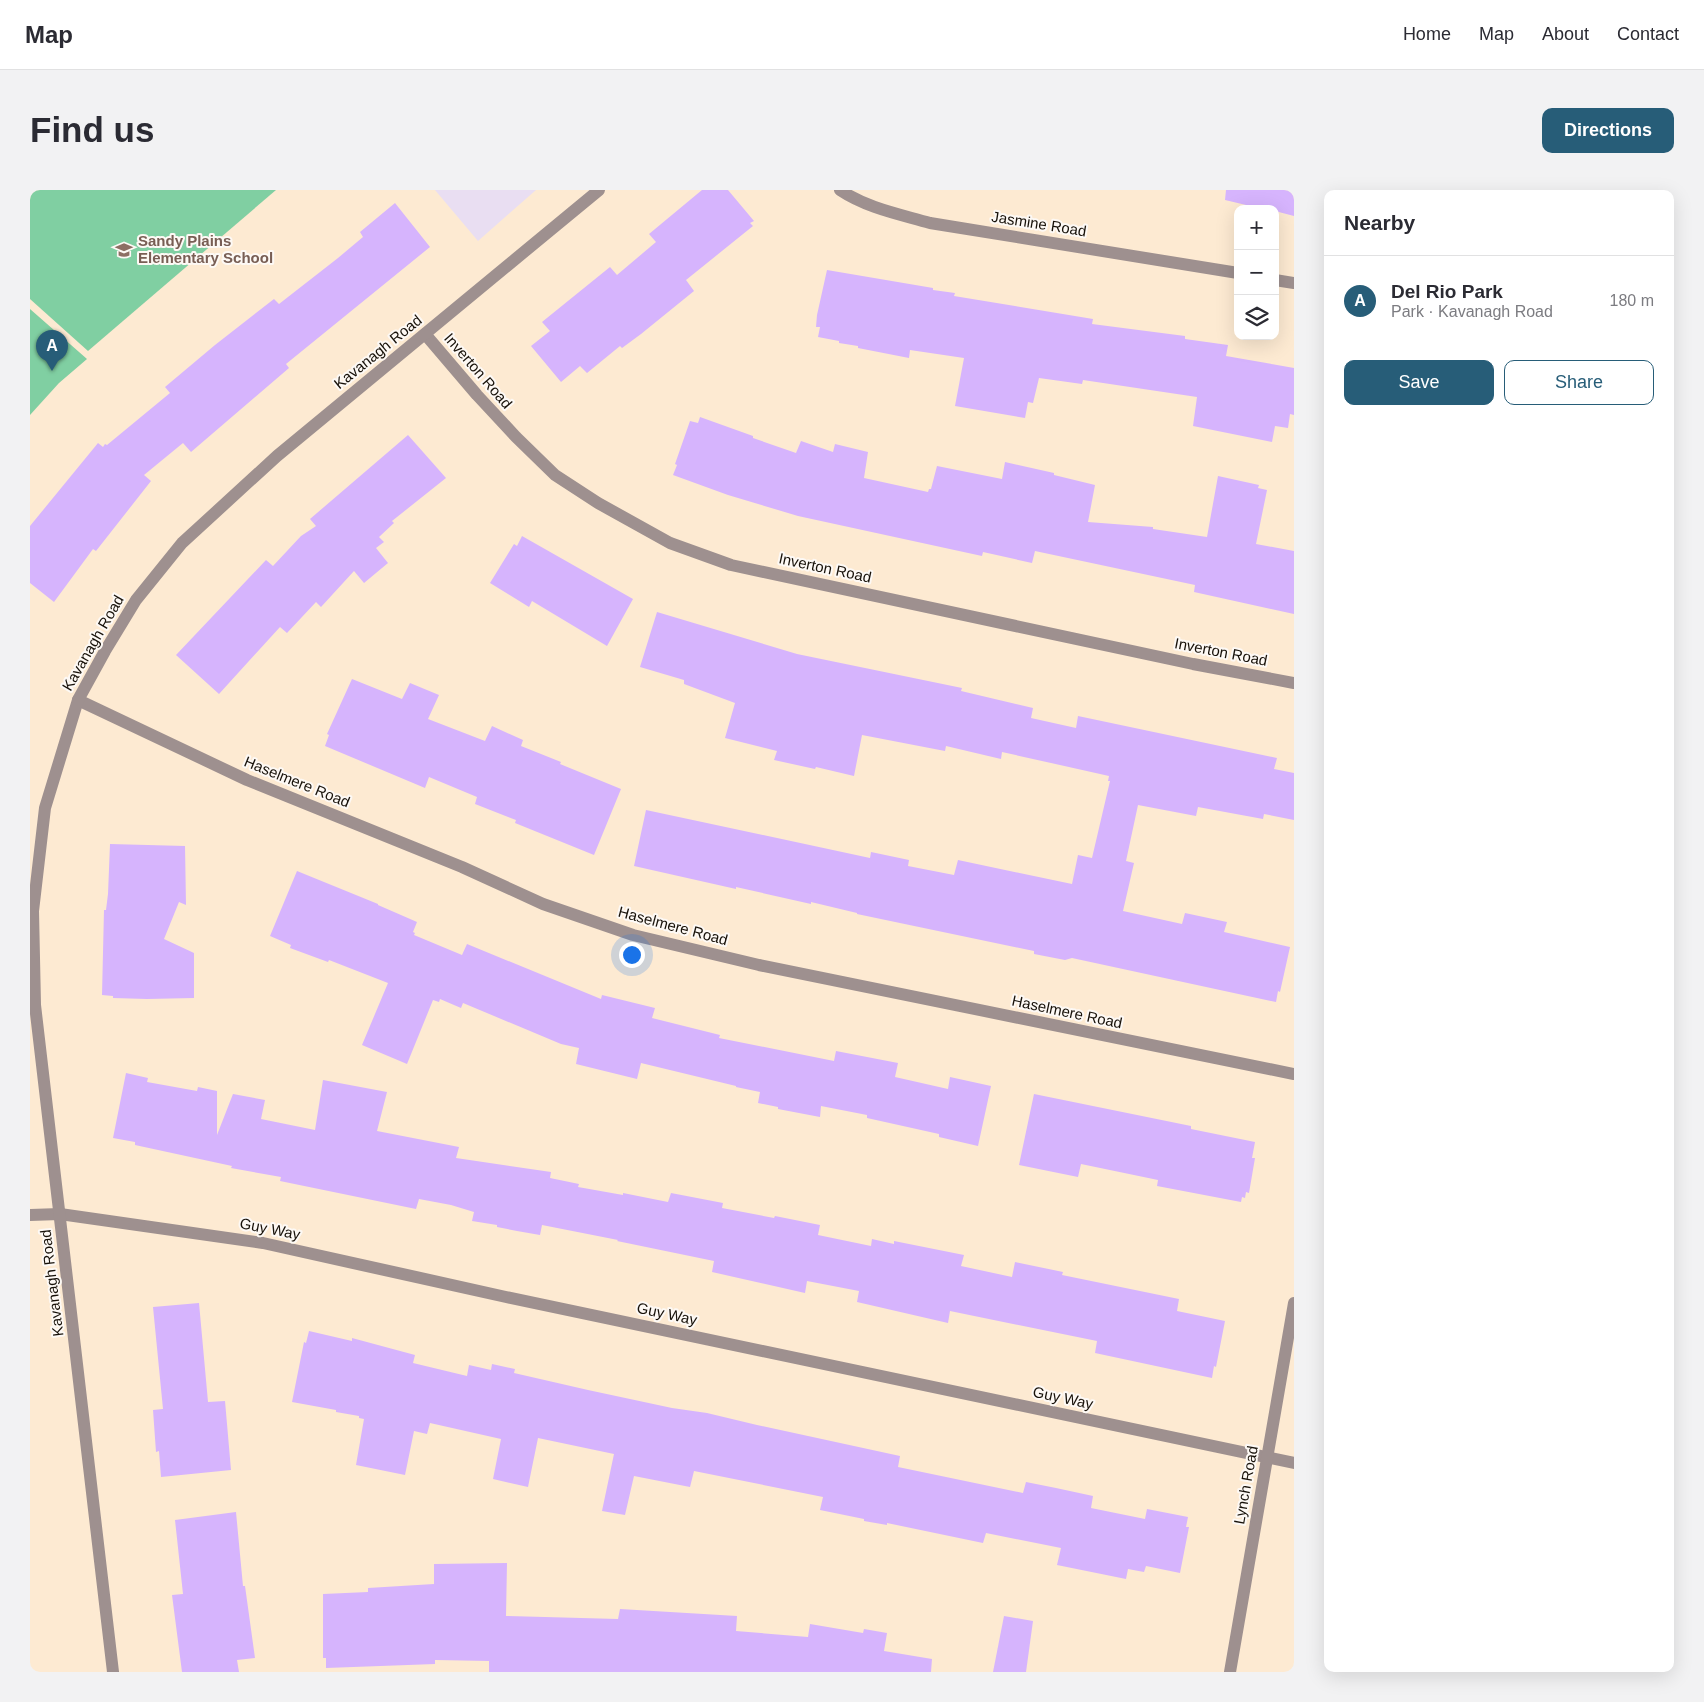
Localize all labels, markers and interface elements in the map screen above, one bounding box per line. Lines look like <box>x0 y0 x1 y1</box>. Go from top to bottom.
text: Map <box>25 21 73 48</box>
text: Home <box>1403 24 1451 44</box>
text: Map <box>1479 24 1514 44</box>
text: About <box>1542 24 1589 44</box>
text: Contact <box>1617 24 1679 44</box>
button: Directions <box>1542 108 1674 153</box>
text: Find us <box>30 110 154 149</box>
map controls <box>1234 205 1279 340</box>
button: + <box>1234 205 1279 250</box>
street label: Jasmine Road <box>990 208 1088 239</box>
text: Nearby <box>1344 211 1415 234</box>
place label: Sandy Plains Elementary School <box>138 232 273 266</box>
school or university icon: Sandy Plains Elementary School <box>114 240 134 260</box>
button: − <box>1234 250 1279 295</box>
text: Del Rio Park <box>1391 281 1503 302</box>
text: A <box>1354 292 1366 309</box>
text: 180 m <box>1610 292 1654 309</box>
button: layers <box>1234 295 1279 340</box>
text: Park · Kavanagh Road <box>1391 303 1553 320</box>
street label: Kavanagh Road <box>331 311 425 392</box>
pin: A <box>36 330 68 371</box>
street label: Inverton Road <box>441 330 516 412</box>
button: Save <box>1344 360 1494 405</box>
button: Share <box>1504 360 1654 405</box>
street label: Inverton Road <box>777 549 873 586</box>
street label: Kavanagh Road <box>58 592 127 694</box>
street label: Inverton Road <box>1173 634 1269 669</box>
street label: Haselmere Road <box>242 753 353 811</box>
street label: Haselmere Road <box>617 903 730 948</box>
your location <box>619 942 645 968</box>
street label: Haselmere Road <box>1010 991 1124 1032</box>
street label: Guy Way <box>238 1214 302 1243</box>
street label: Kavanagh Road <box>37 1229 66 1337</box>
street label: Guy Way <box>635 1299 699 1328</box>
street label: Guy Way <box>1031 1383 1095 1412</box>
street label: Lynch Road <box>1230 1444 1261 1526</box>

